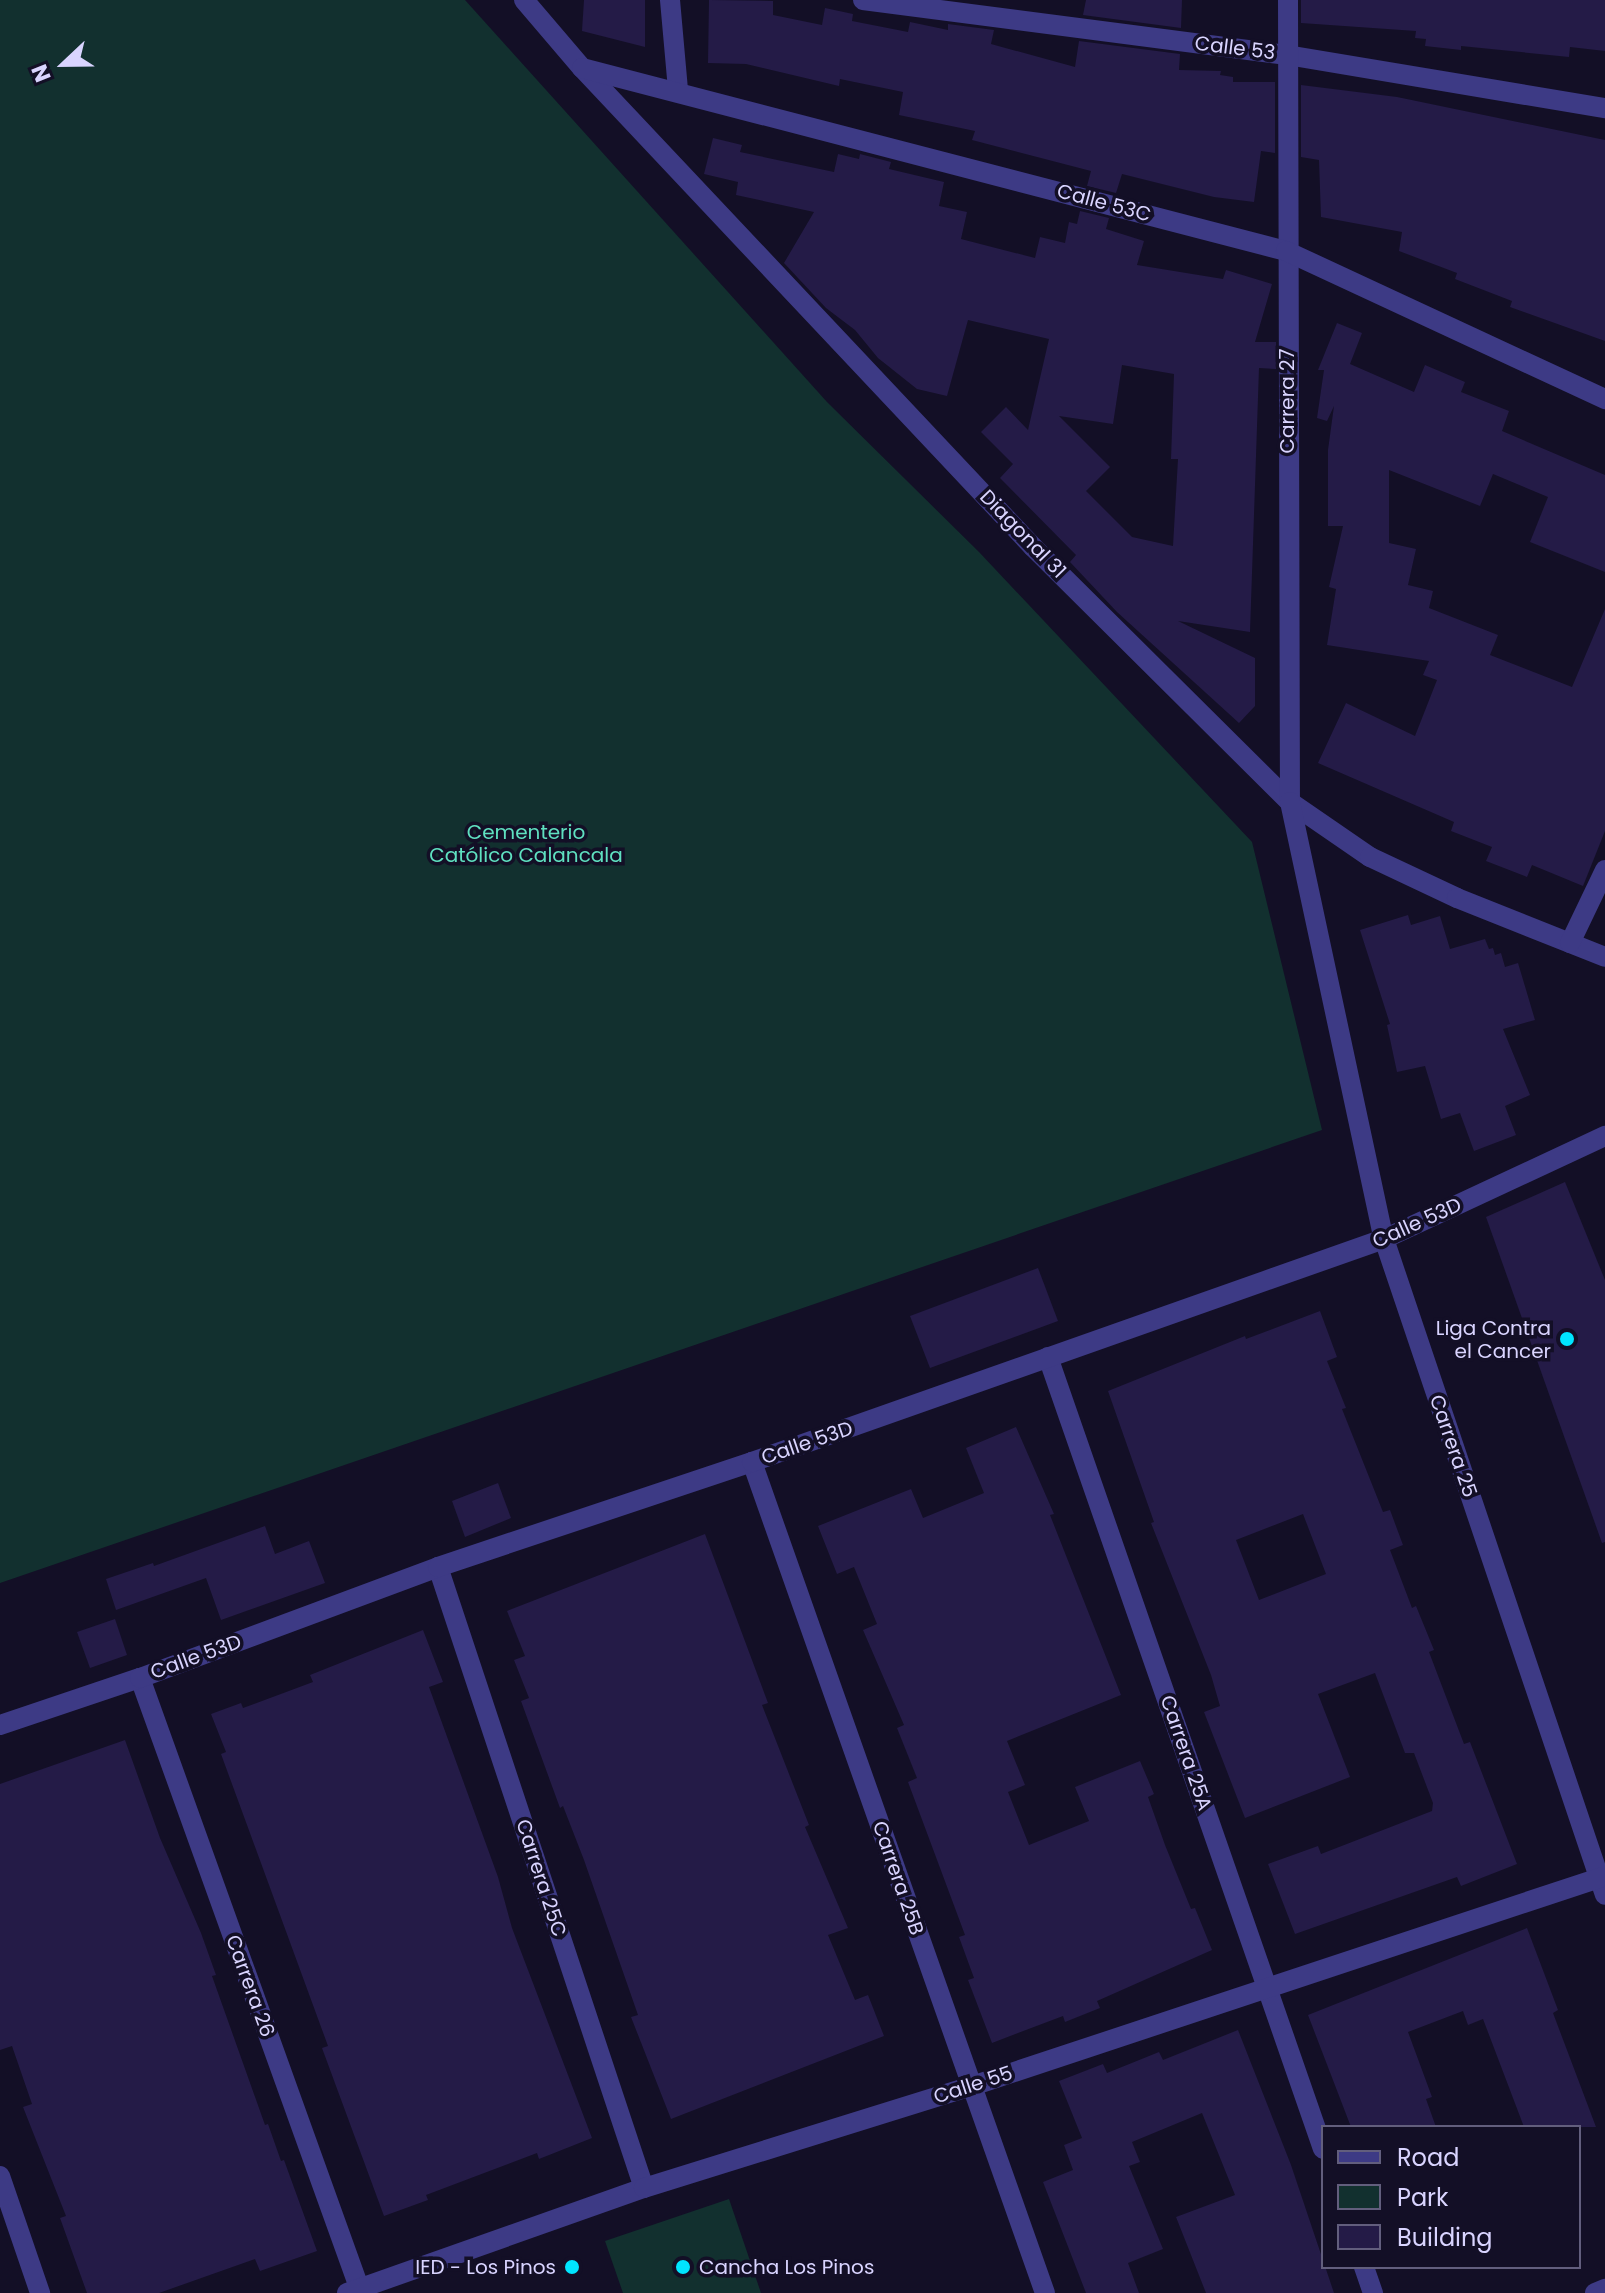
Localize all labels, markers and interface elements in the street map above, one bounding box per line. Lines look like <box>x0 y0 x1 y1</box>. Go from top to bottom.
north arrow <box>24 24 104 104</box>
street label: Calle 53 <box>1193 31 1277 65</box>
text: N <box>24 60 59 87</box>
street label: Calle 53C <box>1054 179 1154 227</box>
street label: Carrera 27 <box>1275 348 1299 454</box>
street label: Diagonal 31 <box>975 485 1071 583</box>
park label: Cementerio Católico Calancala <box>429 821 623 868</box>
street label: Calle 53D <box>1369 1193 1465 1253</box>
place label: Liga Contra el Cancer <box>1436 1316 1551 1363</box>
marker: Liga Contra el Cancer <box>1558 1330 1576 1348</box>
street label: Carrera 25 <box>1424 1392 1482 1500</box>
street label: Calle 53D <box>758 1416 856 1470</box>
street label: Calle 53D <box>147 1629 245 1685</box>
street label: Carrera 25A <box>1155 1692 1217 1814</box>
street label: Carrera 25C <box>511 1816 571 1940</box>
street label: Carrera 25B <box>867 1818 929 1938</box>
street label: Carrera 26 <box>220 1932 280 2040</box>
street label: Calle 55 <box>930 2061 1016 2109</box>
legend <box>1321 2125 1581 2269</box>
text: Road <box>1397 2141 1459 2174</box>
text: Park <box>1397 2181 1448 2214</box>
text: Building <box>1397 2221 1493 2254</box>
place label: IED - Los Pinos <box>415 2255 556 2279</box>
place label: Cancha Los Pinos <box>699 2255 874 2279</box>
marker: IED - Los Pinos <box>563 2258 581 2276</box>
marker: Cancha Los Pinos <box>674 2258 692 2276</box>

